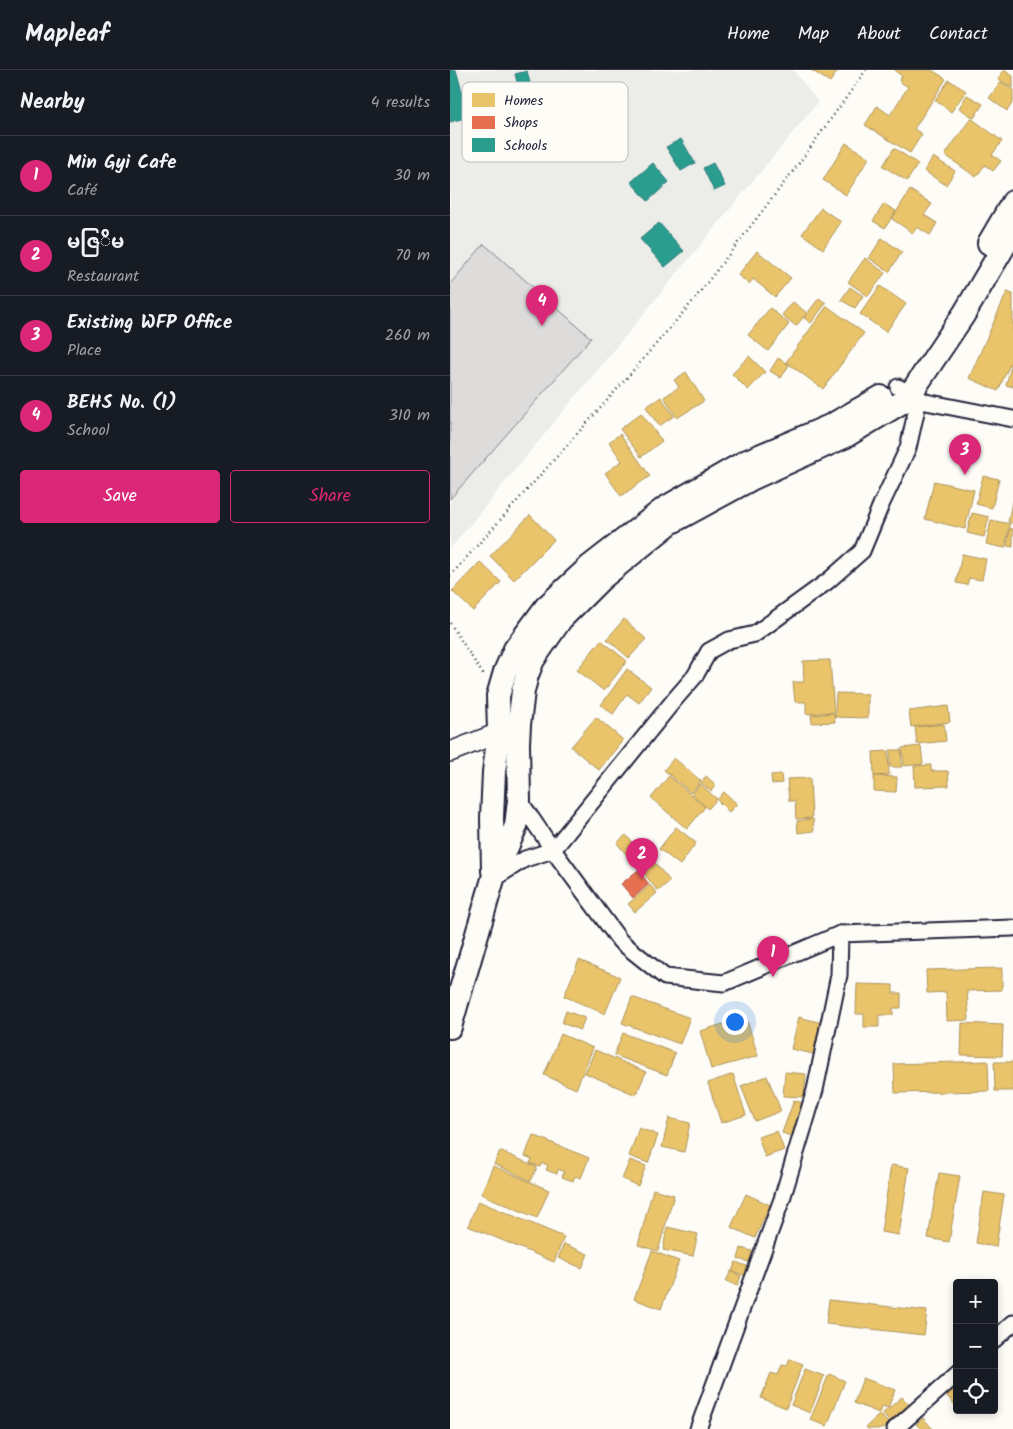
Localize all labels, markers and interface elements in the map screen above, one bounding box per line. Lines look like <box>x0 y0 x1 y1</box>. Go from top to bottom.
text: Mapleaf <box>25 15 109 54</box>
text: Home <box>727 20 770 49</box>
text: Map <box>798 20 829 49</box>
text: About <box>857 20 901 49</box>
text: Contact <box>929 20 988 49</box>
legend <box>462 82 628 162</box>
text: Nearby <box>20 86 85 119</box>
text: 4 results <box>371 90 430 115</box>
text: Homes <box>504 90 543 112</box>
text: Shops <box>504 112 538 134</box>
text: Schools <box>504 135 547 157</box>
text: Min Gyi Cafe <box>67 148 177 178</box>
text: 1 <box>34 163 38 188</box>
text: 30 m <box>394 163 430 188</box>
text: Café <box>67 178 97 203</box>
text: မဇြ်ိမ <box>67 228 124 258</box>
text: 2 <box>31 243 41 268</box>
text: 70 m <box>395 243 430 268</box>
text: Restaurant <box>67 264 139 289</box>
pin: 4 <box>526 285 558 326</box>
text: Existing WFP Office <box>67 308 232 338</box>
text: 3 <box>32 323 40 348</box>
text: 260 m <box>385 323 430 348</box>
text: Place <box>67 338 101 363</box>
text: BEHS No. (1) <box>67 388 177 418</box>
text: 4 <box>32 403 40 428</box>
text: 310 m <box>389 403 430 428</box>
text: School <box>67 418 110 443</box>
pin: 3 <box>949 434 981 475</box>
button: Save <box>20 470 220 523</box>
button: Share <box>230 470 430 523</box>
pin: 2 <box>626 838 658 879</box>
pin: 1 <box>757 936 789 977</box>
your location <box>722 1009 748 1035</box>
map controls <box>953 1279 998 1414</box>
button: + <box>953 1279 998 1324</box>
button: − <box>953 1324 998 1369</box>
button: locate <box>953 1369 998 1414</box>

